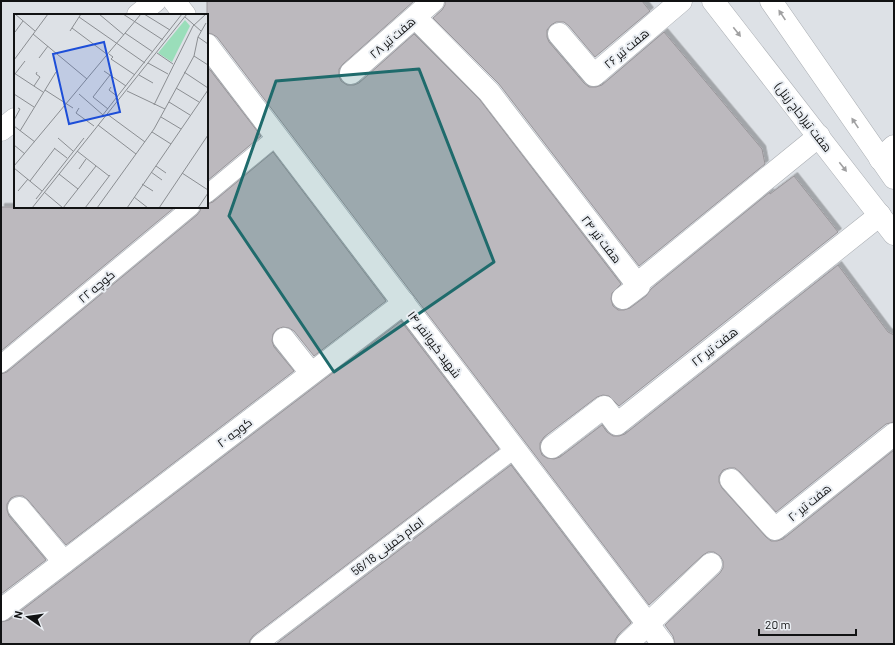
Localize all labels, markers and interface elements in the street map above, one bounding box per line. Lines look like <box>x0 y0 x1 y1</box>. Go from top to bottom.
one-way arrow <box>778 10 786 21</box>
street label: هفت تیر ۲۸ <box>366 13 418 61</box>
inset map <box>14 14 208 208</box>
street label: هفت تیر ۲۶ <box>601 25 652 72</box>
one-way arrow <box>732 26 741 37</box>
street label: هفت تیر(حاج زینل) <box>770 79 835 156</box>
one-way arrow <box>851 118 859 128</box>
one-way arrow <box>838 162 847 173</box>
street label: هفت تیر ۲۴ <box>578 212 625 266</box>
street label: کوچه ۲۲ <box>75 267 119 308</box>
street label: شهید کیوانفر ۱۴ <box>405 308 465 381</box>
street label: هفت تیر ۲۲ <box>688 324 741 369</box>
street label: کوچه ۲۰ <box>214 414 256 452</box>
street label: هفت تیر ۲۰ <box>785 480 834 524</box>
street label: امام خمینی 56/18 <box>348 514 427 579</box>
north arrow <box>8 597 48 637</box>
text: N <box>11 610 25 620</box>
scale bar <box>759 611 856 637</box>
text: 20 m <box>765 617 791 631</box>

